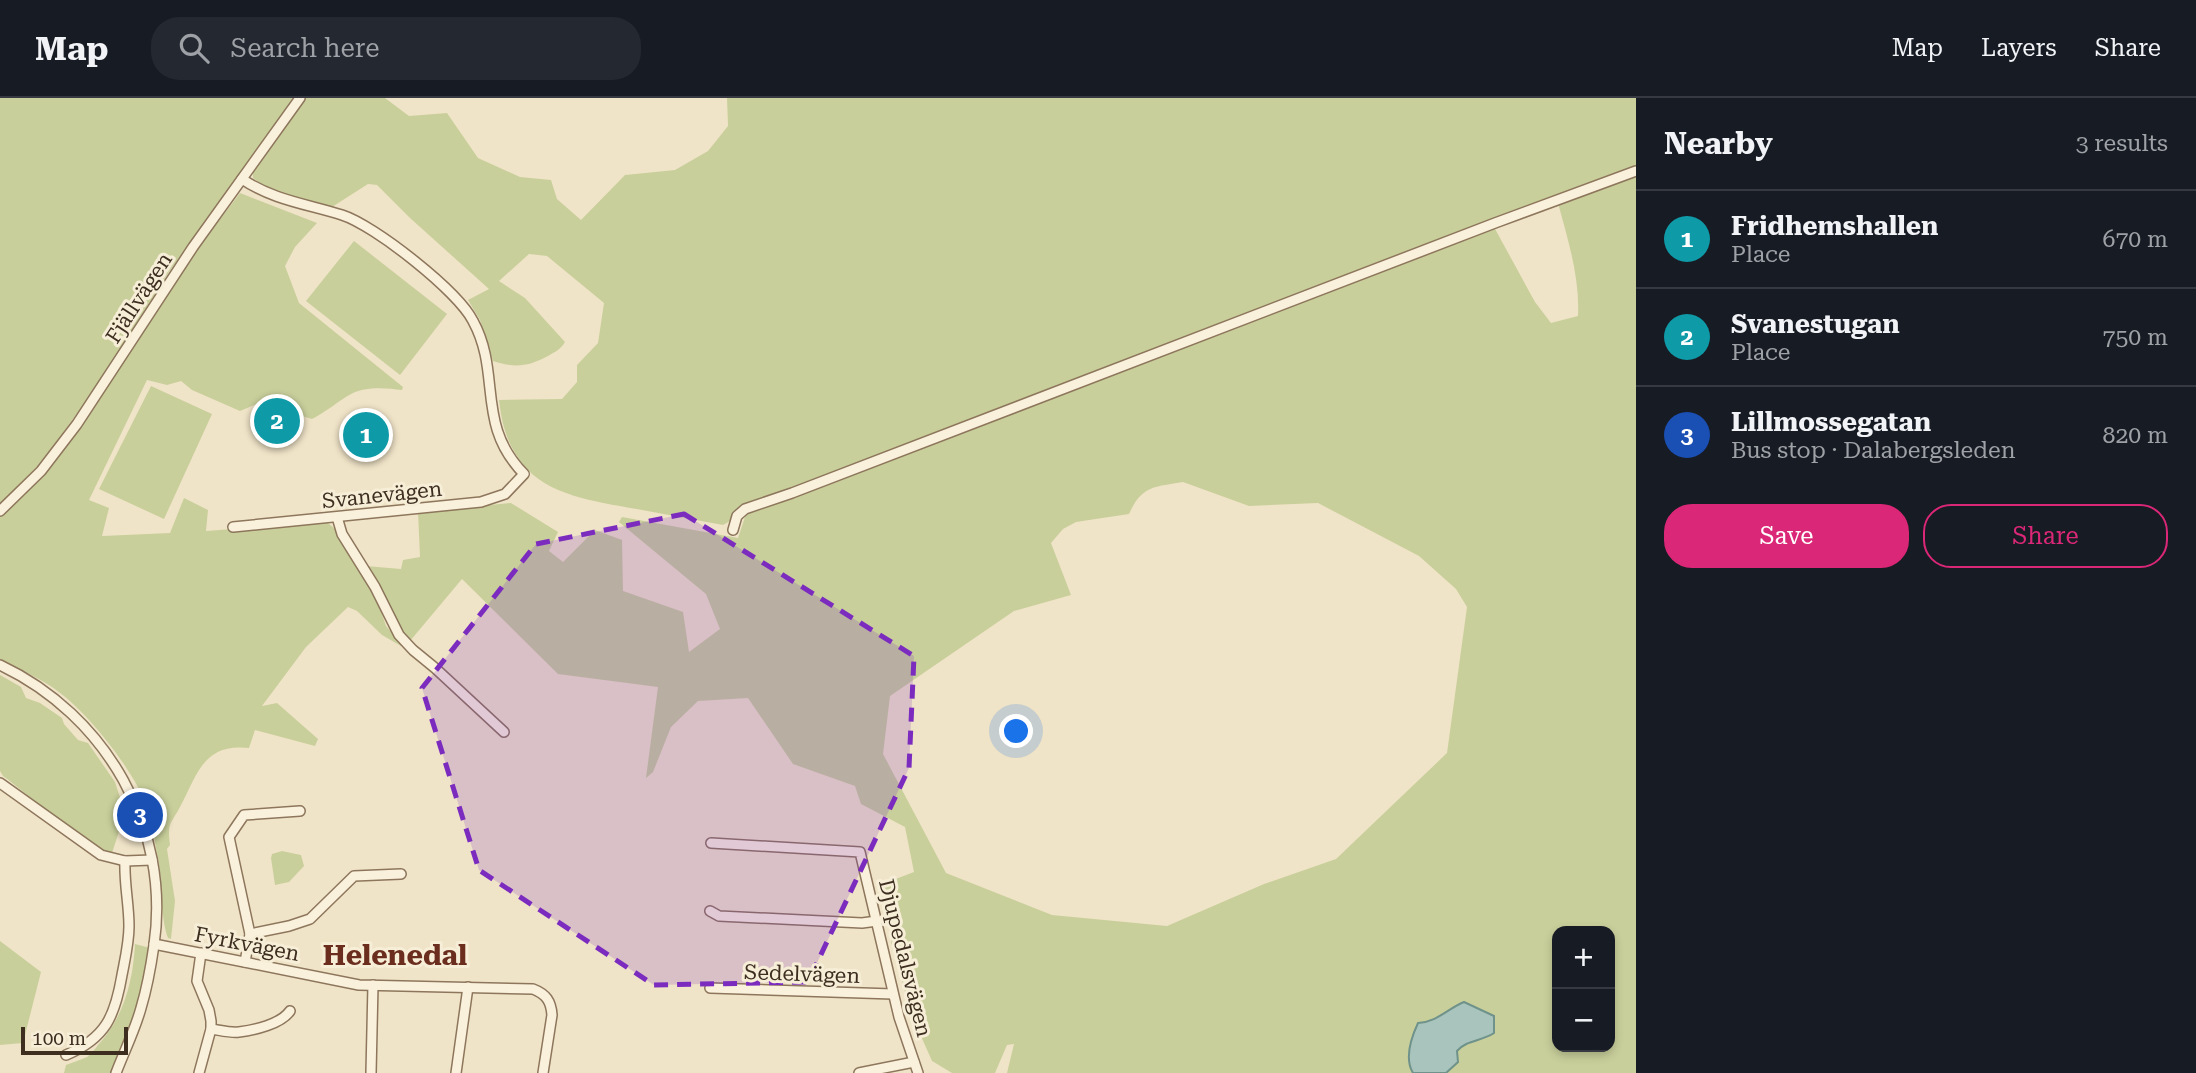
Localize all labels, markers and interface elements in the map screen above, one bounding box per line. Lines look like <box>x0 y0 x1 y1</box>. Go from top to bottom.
search box <box>151 17 641 80</box>
text: Map <box>35 29 109 68</box>
icon: search <box>175 29 213 67</box>
text: Search here <box>231 33 380 63</box>
text: Map <box>1892 34 1943 62</box>
text: Layers <box>1981 34 2057 62</box>
text: Share <box>2095 34 2161 62</box>
text: Nearby <box>1664 126 1773 161</box>
text: 3 results <box>2076 130 2168 157</box>
text: Fridhemshallen <box>1731 211 1938 241</box>
text: 1 <box>1681 226 1693 253</box>
text: 670 m <box>2103 226 2168 253</box>
text: Place <box>1731 241 1790 268</box>
street label: Fjällvägen <box>101 248 177 348</box>
text: Svanestugan <box>1731 309 1900 339</box>
text: 2 <box>1681 324 1693 351</box>
text: 750 m <box>2103 324 2168 351</box>
text: Place <box>1731 339 1790 366</box>
pin: 2 <box>254 395 300 447</box>
text: Lillmossegatan <box>1731 407 1931 437</box>
pin: 1 <box>343 409 389 461</box>
text: 3 <box>1681 422 1693 449</box>
text: 820 m <box>2103 422 2168 449</box>
text: Bus stop · Dalabergsleden <box>1731 437 2015 464</box>
street label: Svanevägen <box>321 477 444 513</box>
button: Save <box>1664 504 1909 568</box>
button: Share <box>1923 504 2168 568</box>
your location <box>999 714 1033 748</box>
pin: 3 <box>117 789 163 841</box>
street label: Djupedalsvägen <box>874 877 936 1040</box>
street label: Fyrkvägen <box>193 922 302 966</box>
map controls <box>1552 926 1615 1052</box>
button: + <box>1552 926 1615 989</box>
district label: Helenedal <box>323 939 467 972</box>
street label: Sedelvägen <box>744 960 861 988</box>
button: − <box>1552 989 1615 1052</box>
scale bar <box>21 1024 128 1056</box>
text: 100 m <box>32 1027 86 1050</box>

